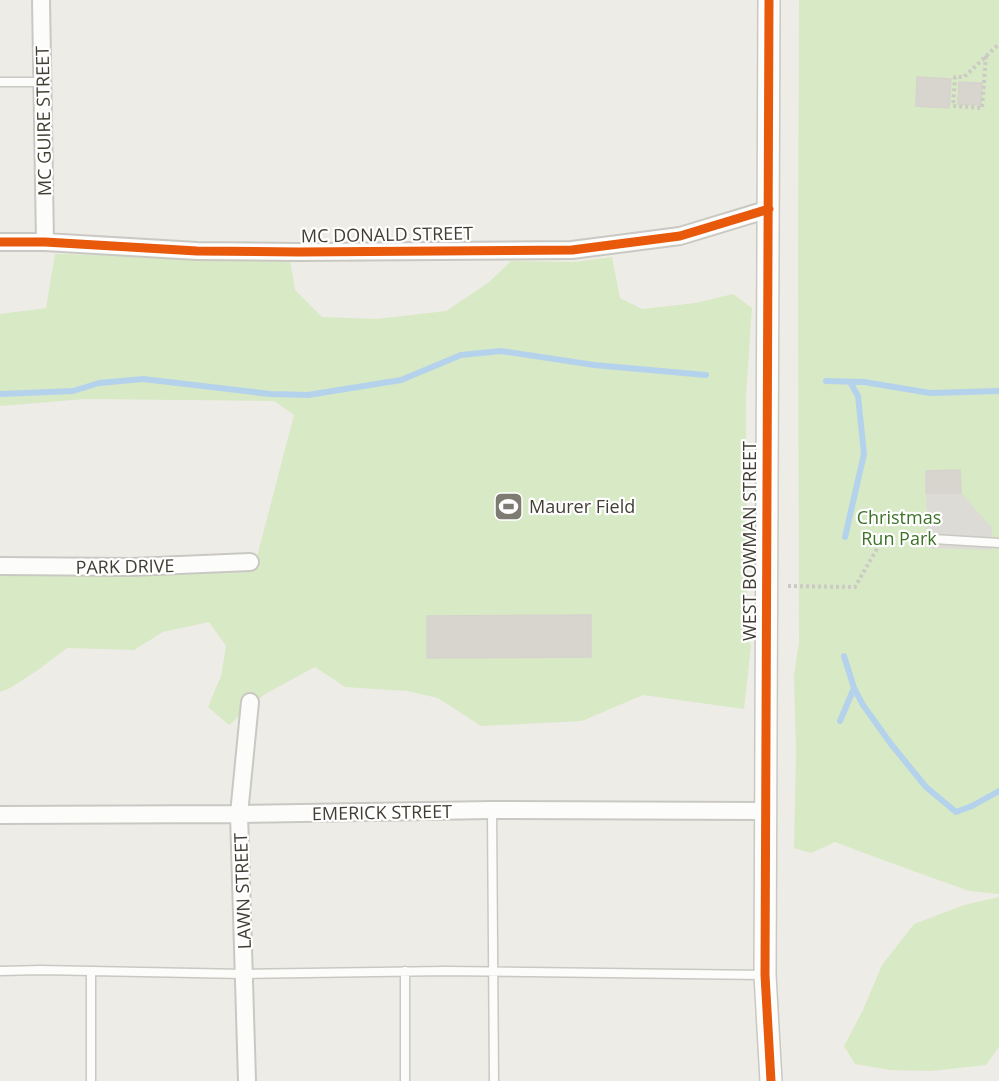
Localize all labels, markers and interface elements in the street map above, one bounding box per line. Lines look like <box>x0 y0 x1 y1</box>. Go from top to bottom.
street label: MC GUIRE STREET <box>30 46 56 196</box>
street label: MC DONALD STREET <box>301 220 473 248</box>
street label: WEST BOWMAN STREET <box>737 441 761 641</box>
sports icon: Maurer Field <box>492 490 524 522</box>
place label: Maurer Field <box>529 494 635 518</box>
park label: Christmas Run Park <box>857 505 941 550</box>
street label: PARK DRIVE <box>75 553 175 579</box>
street label: EMERICK STREET <box>312 799 452 825</box>
street label: LAWN STREET <box>228 832 256 950</box>

